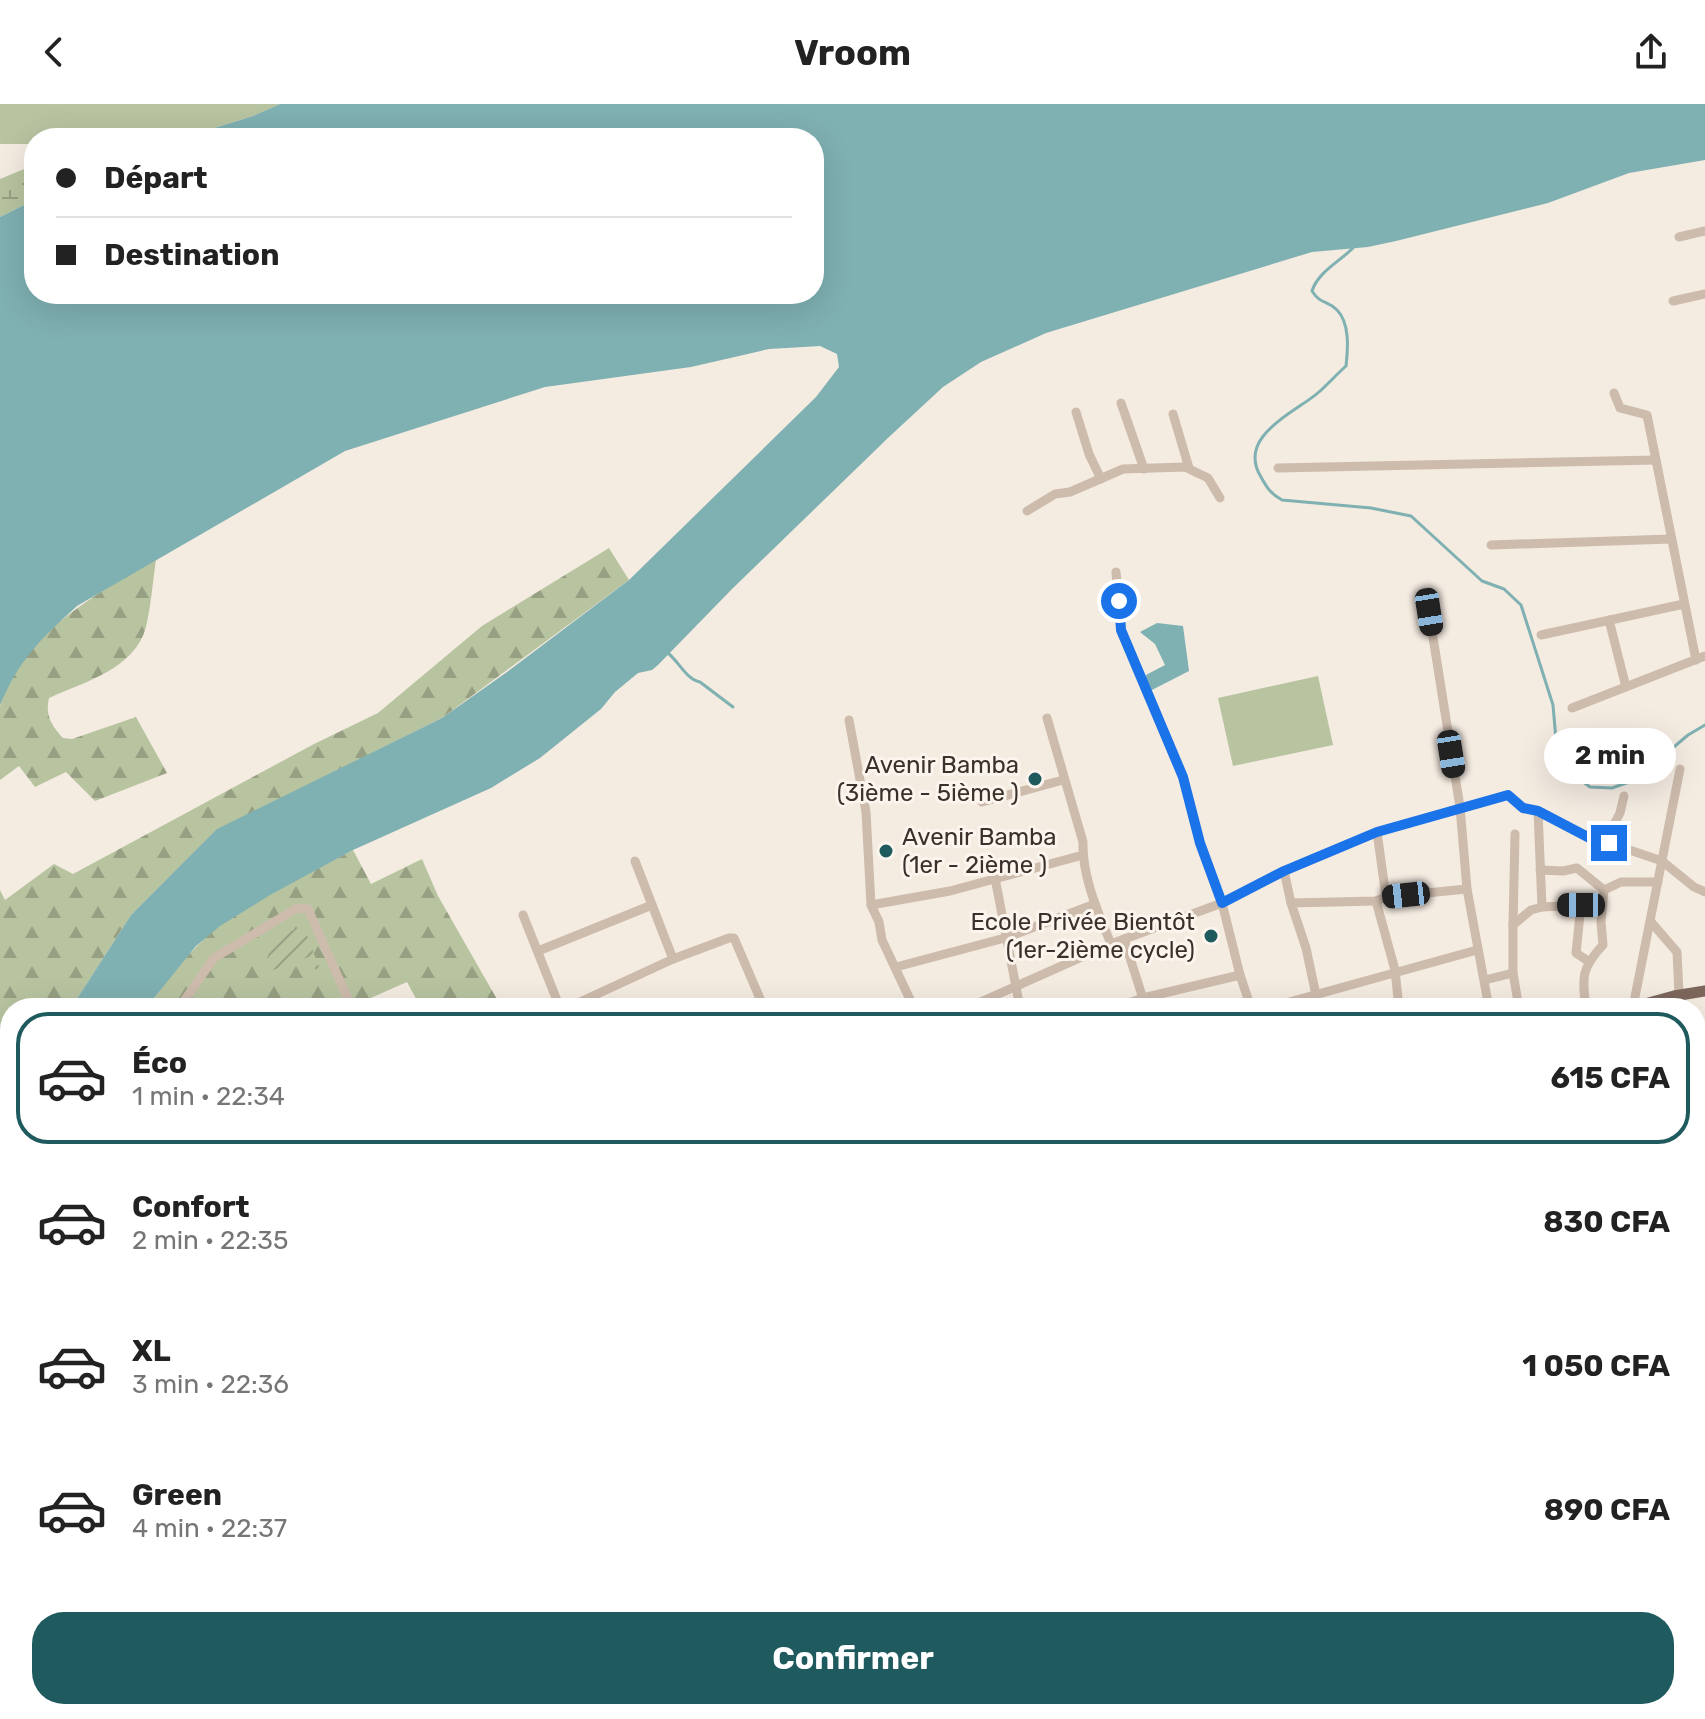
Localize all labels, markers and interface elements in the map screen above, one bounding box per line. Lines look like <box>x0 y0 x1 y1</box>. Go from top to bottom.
icon: back <box>32 30 76 74</box>
icon: share <box>1629 30 1673 74</box>
text: Vroom <box>794 31 911 74</box>
text: Départ <box>104 160 208 196</box>
text: Destination <box>104 237 279 273</box>
route start <box>1101 583 1137 619</box>
car <box>1413 586 1445 638</box>
callout: 2 min <box>1543 727 1675 783</box>
car <box>1435 728 1467 780</box>
text: 2 min <box>1575 740 1645 771</box>
place label: Avenir Bamba (3ième - 5ième ) <box>837 751 1019 807</box>
marker: Avenir Bamba (3ième - 5ième ) <box>1026 770 1044 788</box>
place label: Avenir Bamba (1er - 2ième ) <box>902 823 1057 879</box>
route end <box>1591 825 1627 861</box>
marker: Avenir Bamba (1er - 2ième ) <box>877 842 895 860</box>
car <box>1381 881 1431 909</box>
car <box>1557 893 1605 917</box>
place label: Ecole Privée Bientôt (1er-2ième cycle) <box>970 908 1195 964</box>
marker: Ecole Privée Bientôt (1er-2ième cycle) <box>1202 927 1220 945</box>
icon: car <box>36 1042 108 1114</box>
text: Éco <box>132 1045 187 1081</box>
text: 615 CFA <box>1551 1060 1670 1096</box>
text: 1 min · 22:34 <box>132 1081 285 1112</box>
icon: car <box>36 1186 108 1258</box>
text: Confort <box>132 1189 250 1225</box>
text: 830 CFA <box>1543 1204 1670 1240</box>
text: 2 min · 22:35 <box>132 1225 288 1256</box>
icon: car <box>36 1330 108 1402</box>
text: XL <box>132 1333 171 1369</box>
text: 1 050 CFA <box>1522 1348 1670 1384</box>
text: 3 min · 22:36 <box>132 1369 289 1400</box>
icon: car <box>36 1474 108 1546</box>
text: Green <box>132 1477 222 1513</box>
text: 890 CFA <box>1544 1492 1670 1528</box>
text: 4 min · 22:37 <box>132 1513 287 1544</box>
button: Confirmer <box>32 1612 1674 1704</box>

